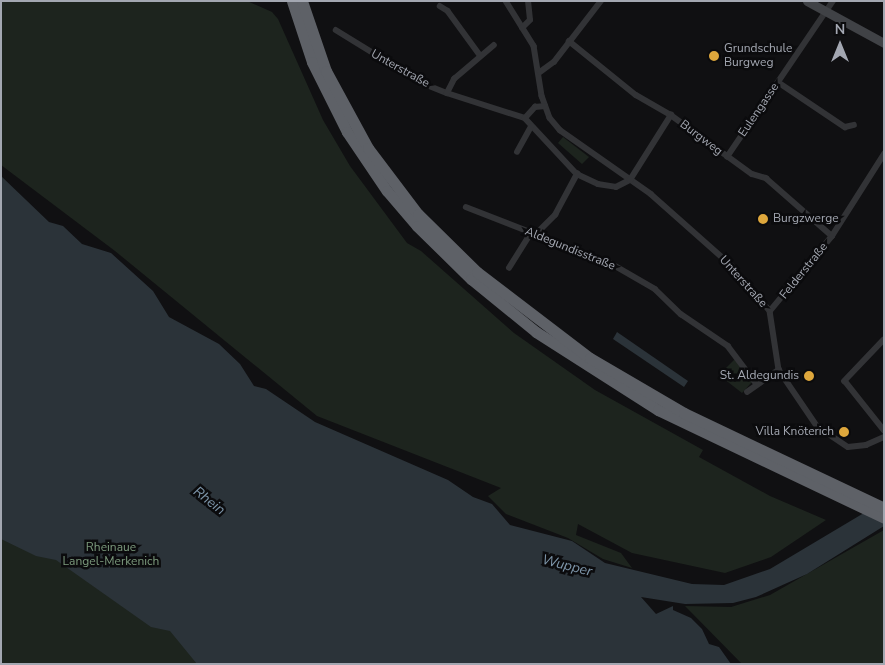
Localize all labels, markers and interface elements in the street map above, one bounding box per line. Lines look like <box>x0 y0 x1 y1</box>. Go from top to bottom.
north arrow <box>815 20 865 70</box>
text: N <box>835 20 845 39</box>
place label: Grundschule Burgweg <box>724 42 792 70</box>
street label: Unterstraße <box>368 47 432 91</box>
marker: Grundschule Burgweg <box>708 50 720 62</box>
street label: Eulengasse <box>736 80 782 140</box>
street label: Burgweg <box>677 117 725 159</box>
place label: Burgzwerge <box>773 212 839 226</box>
marker: Burgzwerge <box>757 213 769 225</box>
street label: Aldegundisstraße <box>523 224 617 274</box>
street label: Felderstraße <box>777 240 831 302</box>
street label: Unterstraße <box>716 253 770 311</box>
place label: St. Aldegundis <box>720 369 799 383</box>
marker: St. Aldegundis <box>803 370 815 382</box>
place label: Villa Knöterich <box>755 425 834 439</box>
marker: Villa Knöterich <box>838 426 850 438</box>
water label: Rhein <box>190 483 228 519</box>
park label: Rheinaue Langel-Merkenich <box>63 541 159 569</box>
water label: Wupper <box>540 552 594 580</box>

